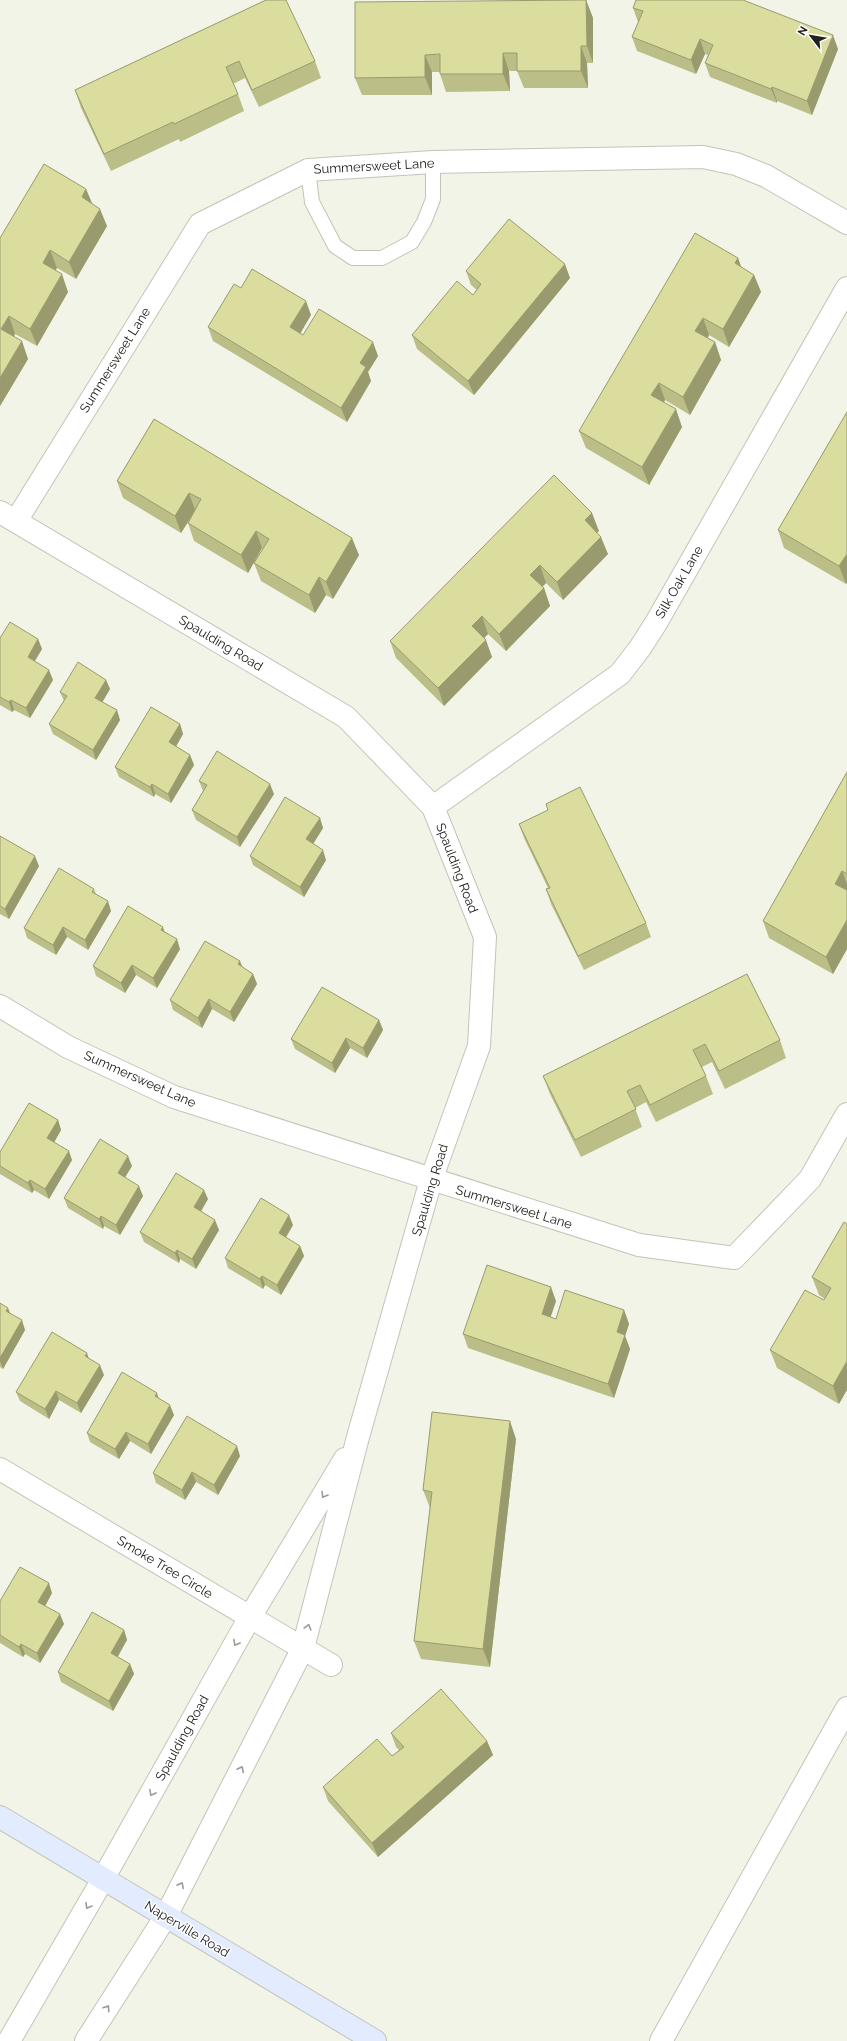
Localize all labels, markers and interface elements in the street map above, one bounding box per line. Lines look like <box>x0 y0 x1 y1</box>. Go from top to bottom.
north arrow <box>791 16 831 56</box>
text: N <box>795 24 811 38</box>
street label: Summersweet Lane <box>313 155 435 177</box>
street label: Summersweet Lane <box>77 304 154 415</box>
street label: Silk Oak Lane <box>652 543 706 621</box>
street label: Spaulding Road <box>176 612 266 674</box>
street label: Spaulding Road <box>433 821 481 915</box>
street label: Summersweet Lane <box>82 1048 199 1111</box>
street label: Spaulding Road <box>409 1142 451 1238</box>
street label: Summersweet Lane <box>454 1182 574 1232</box>
one-way arrow <box>321 1491 329 1498</box>
street label: Smoke Tree Circle <box>115 1533 216 1602</box>
one-way arrow <box>304 1624 312 1630</box>
one-way arrow <box>233 1639 241 1646</box>
street label: Spaulding Road <box>152 1693 212 1783</box>
one-way arrow <box>236 1766 243 1774</box>
one-way arrow <box>149 1789 156 1796</box>
one-way arrow <box>176 1882 184 1889</box>
street label: Naperville Road <box>142 1898 232 1960</box>
one-way arrow <box>85 1902 92 1909</box>
one-way arrow <box>102 2005 109 2012</box>

